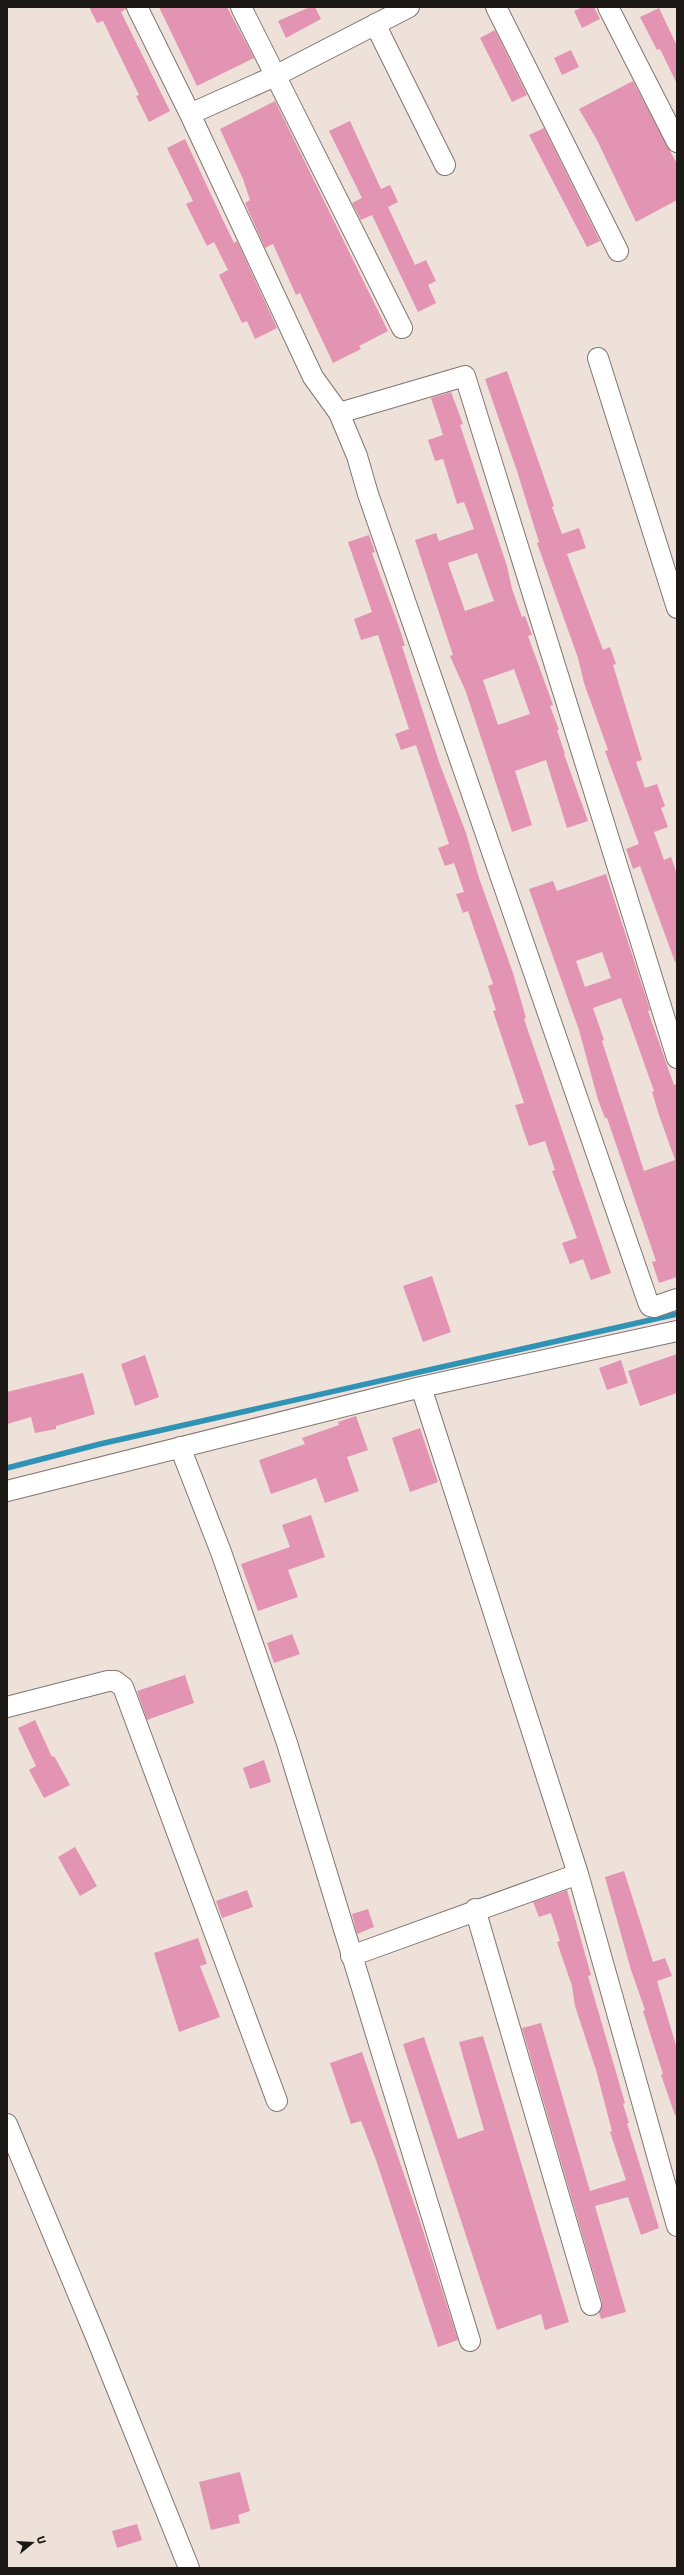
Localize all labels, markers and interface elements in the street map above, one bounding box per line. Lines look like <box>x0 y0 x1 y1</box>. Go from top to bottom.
north arrow <box>12 2523 52 2563</box>
text: U <box>33 2534 50 2546</box>

